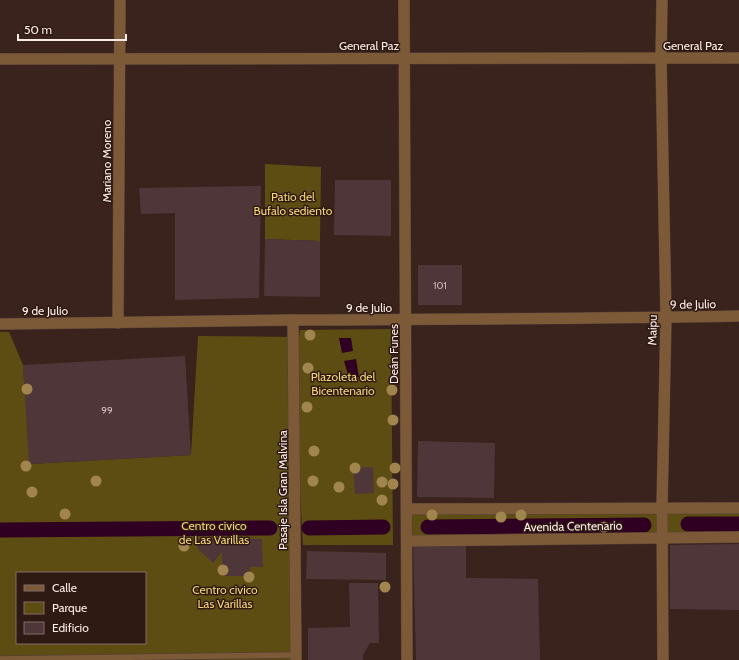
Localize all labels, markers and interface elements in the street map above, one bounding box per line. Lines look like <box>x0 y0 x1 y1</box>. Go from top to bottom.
scale bar <box>18 16 126 42</box>
text: 50 m <box>24 22 52 37</box>
street label: General Paz <box>339 38 399 53</box>
street label: General Paz <box>663 38 723 53</box>
street label: Mariano Moreno <box>99 119 114 202</box>
park label: Patio del Bufalo sediento <box>254 189 333 218</box>
house number: 101 <box>433 279 447 292</box>
street label: 9 de Julio <box>670 296 717 312</box>
street label: 9 de Julio <box>346 300 393 315</box>
street label: 9 de Julio <box>22 303 69 318</box>
street label: Maipu <box>644 314 660 346</box>
street label: Deán Funes <box>386 324 401 384</box>
park label: Plazoleta del Bicentenario <box>311 369 375 398</box>
house number: 99 <box>101 404 113 417</box>
street label: Pasaje Isla Gran Malvina <box>275 430 290 550</box>
park label: Centro civico de Las Varillas <box>179 518 249 547</box>
street label: Avenida Centenario <box>523 518 623 534</box>
legend <box>16 572 146 644</box>
text: Calle <box>52 580 77 595</box>
park label: Centro civico Las Varillas <box>192 582 258 611</box>
text: Parque <box>52 600 87 615</box>
text: Edificio <box>52 620 89 635</box>

